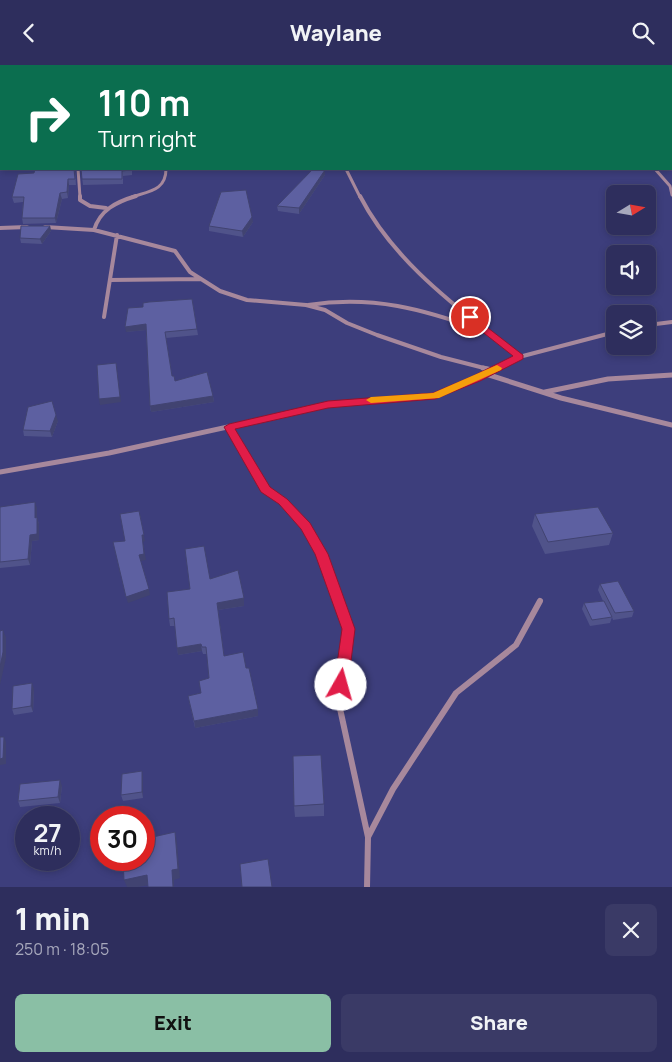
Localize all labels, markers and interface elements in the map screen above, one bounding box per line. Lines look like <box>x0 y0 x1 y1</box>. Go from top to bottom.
text: Waylane <box>290 18 382 48</box>
icon: back <box>15 19 43 47</box>
icon: search <box>629 19 657 47</box>
text: 110 m <box>98 79 190 127</box>
icon: right <box>15 85 80 150</box>
text: Turn right <box>98 124 196 154</box>
north arrow <box>606 185 656 235</box>
map controls <box>606 185 656 355</box>
button: sound <box>606 245 656 295</box>
pin <box>449 296 491 338</box>
icon: arrive <box>456 303 484 331</box>
button: layers <box>606 305 656 355</box>
position arrow <box>314 658 366 710</box>
speed limit sign: 30 <box>90 806 155 871</box>
text: 27 <box>33 815 62 850</box>
text: km/h <box>34 842 61 859</box>
text: 1 min <box>15 898 90 939</box>
button: close <box>605 904 657 956</box>
text: 250 m · 18:05 <box>15 938 109 960</box>
button: Exit <box>15 994 331 1052</box>
button: Share <box>341 994 657 1052</box>

